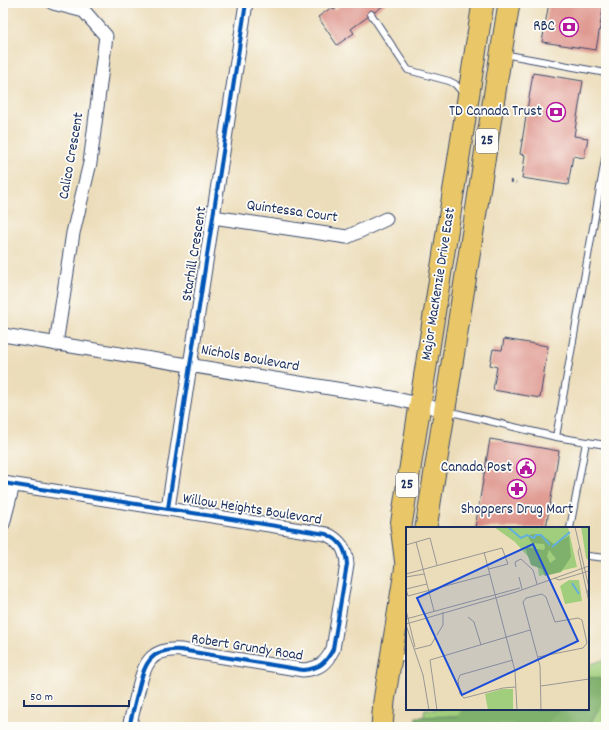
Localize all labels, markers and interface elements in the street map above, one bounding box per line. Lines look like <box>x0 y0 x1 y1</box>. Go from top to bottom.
place label: RBC <box>533 16 555 38</box>
bank icon: RBC <box>558 16 580 38</box>
place label: TD Canada Trust <box>449 101 542 123</box>
bank icon: TD Canada Trust <box>545 101 567 123</box>
street label: Calico Crescent <box>54 110 91 201</box>
road number: 25 <box>476 129 498 153</box>
street label: Quintessa Court <box>245 195 339 229</box>
street label: Starhill Crescent <box>177 204 213 303</box>
street label: Major MacKenzie Drive East <box>416 206 462 362</box>
street label: Nichols Boulevard <box>199 340 301 378</box>
place label: Canada Post <box>441 457 512 479</box>
public building icon: Canada Post <box>515 457 537 479</box>
road number: 25 <box>396 473 418 497</box>
pharmacy icon: Shoppers Drug Mart <box>506 478 528 500</box>
street label: Willow Heights Boulevard <box>181 488 323 532</box>
place label: Shoppers Drug Mart <box>461 499 574 521</box>
inset map <box>406 527 589 710</box>
street label: Robert Grundy Road <box>190 628 304 668</box>
scale bar <box>24 682 129 708</box>
text: 50 m <box>30 689 53 706</box>

